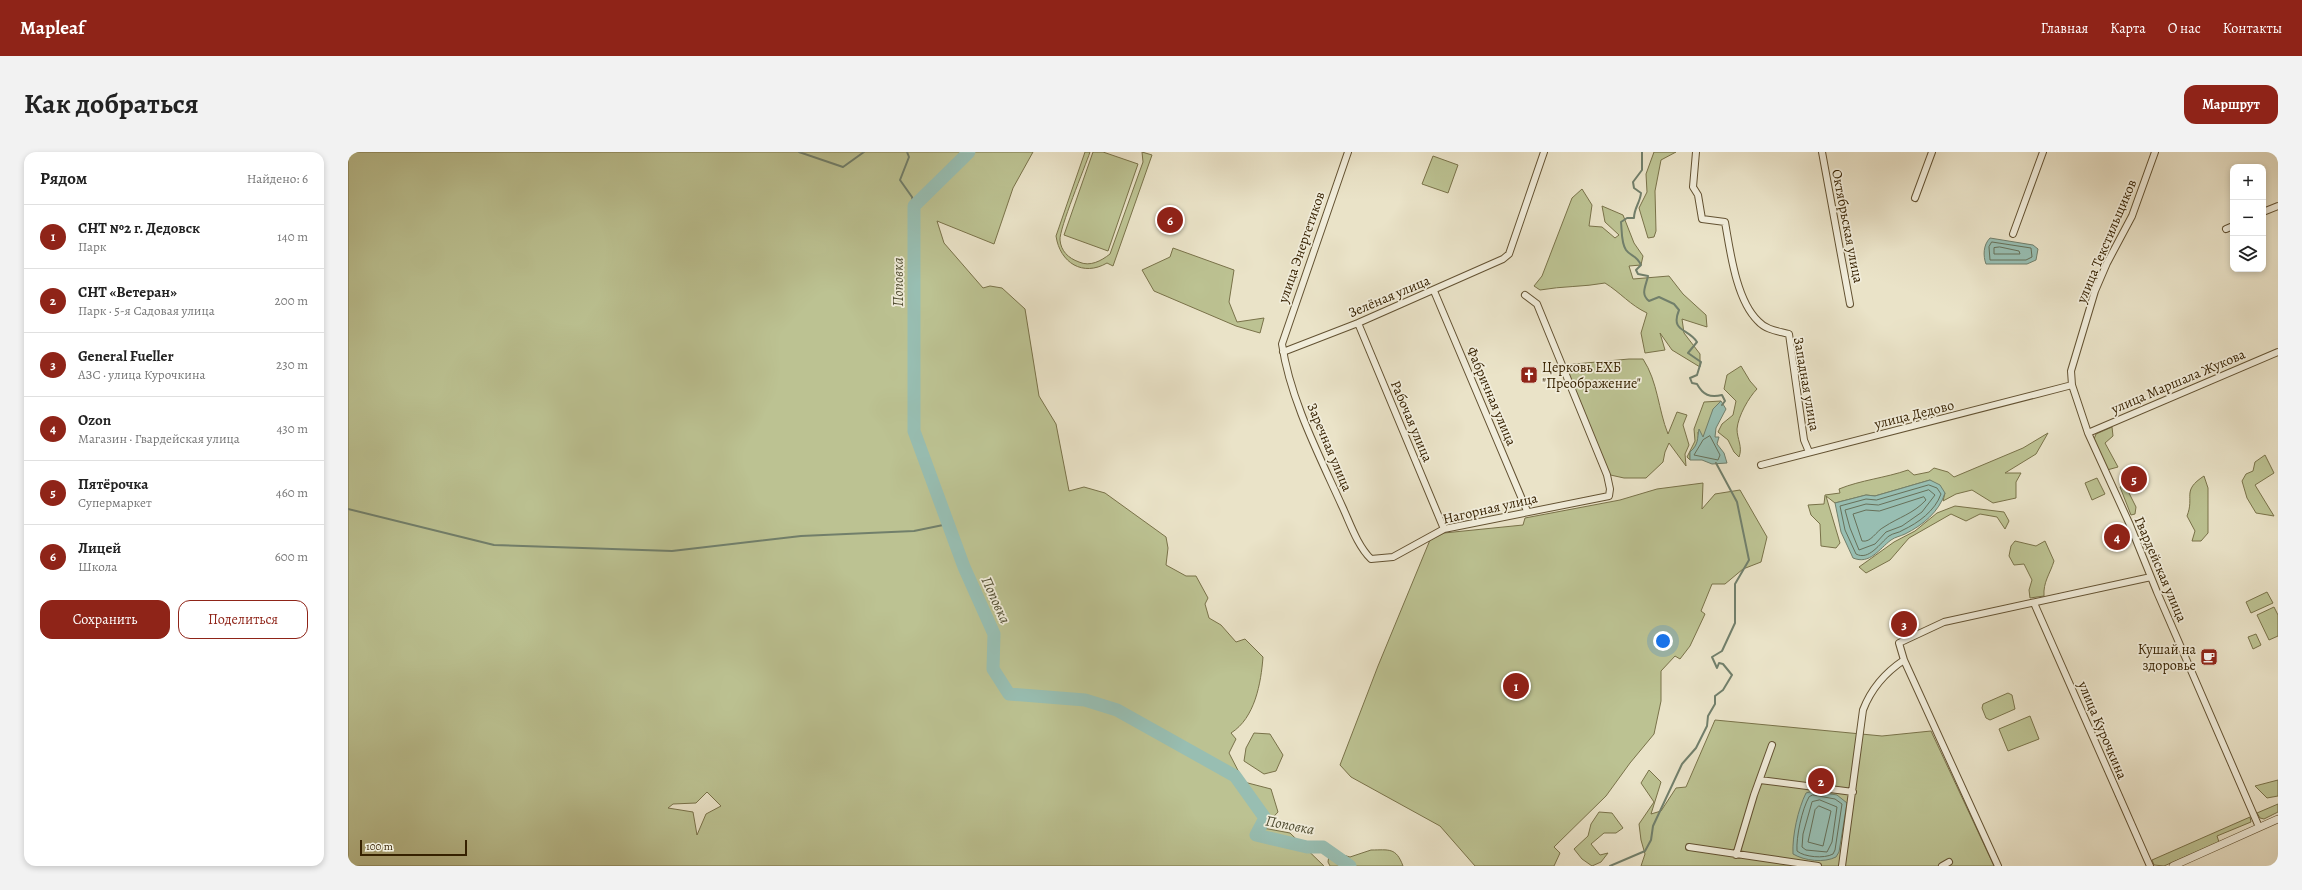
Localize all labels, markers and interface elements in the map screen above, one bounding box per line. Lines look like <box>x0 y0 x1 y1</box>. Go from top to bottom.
text: Mapleaf <box>20 15 85 41</box>
text: Главная <box>2041 19 2088 38</box>
text: Карта <box>2110 19 2146 38</box>
text: О нас <box>2168 19 2201 38</box>
text: Контакты <box>2223 19 2282 38</box>
text: Как добраться <box>24 85 199 123</box>
button: Маршрут <box>2184 85 2278 124</box>
map controls <box>2230 164 2266 272</box>
button: + <box>2230 164 2266 200</box>
text: Рядом <box>40 167 87 190</box>
street label: Октябрьская улица <box>1827 168 1868 285</box>
text: Найдено: 6 <box>247 170 308 187</box>
street label: улица Текстильщиков <box>2071 176 2141 307</box>
street label: улица Энергетиков <box>1273 189 1330 306</box>
button: − <box>2230 200 2266 236</box>
pin: 6 <box>1157 205 1183 235</box>
text: СНТ №2 г. Дедовск <box>78 218 200 238</box>
text: 1 <box>51 228 55 245</box>
text: 140 m <box>277 228 308 245</box>
button: layers <box>2230 236 2266 272</box>
text: Парк <box>78 238 107 255</box>
water label: Поповка <box>888 257 908 307</box>
street label: Зелёная улица <box>1346 271 1433 322</box>
text: СНТ «Ветеран» <box>78 282 177 302</box>
text: 2 <box>50 292 56 309</box>
text: 200 m <box>275 292 308 309</box>
text: Парк · 5-я Садовая улица <box>78 302 215 319</box>
street label: Западная улица <box>1789 336 1824 433</box>
street label: Фабричная улица <box>1462 344 1521 449</box>
street label: улица Маршала Жукова <box>2107 344 2249 419</box>
text: General Fueller <box>78 346 174 366</box>
text: 3 <box>50 356 56 373</box>
text: 230 m <box>276 356 308 373</box>
place label: Церковь ЕХБ "Преображение" <box>1542 358 1641 393</box>
church icon: Церковь ЕХБ "Преображение" <box>1519 365 1539 385</box>
text: АЗС · улица Курочкина <box>78 366 205 383</box>
street label: Рабочая улица <box>1386 378 1437 465</box>
street label: улица Дедово <box>1871 395 1956 434</box>
street label: Заречная улица <box>1302 400 1357 495</box>
text: Ozon <box>78 410 111 430</box>
text: 4 <box>50 420 56 437</box>
text: 430 m <box>276 420 308 437</box>
text: Магазин · Гвардейская улица <box>78 430 240 447</box>
pin: 5 <box>2121 464 2147 494</box>
text: Пятёрочка <box>78 474 148 494</box>
text: 5 <box>50 484 56 501</box>
text: 460 m <box>276 484 308 501</box>
street label: Нагорная улица <box>1441 488 1540 529</box>
text: Супермаркет <box>78 494 152 511</box>
street label: Гвардейская улица <box>2130 513 2192 625</box>
pin: 4 <box>2104 522 2130 552</box>
text: Лицей <box>78 538 121 558</box>
text: 6 <box>50 548 56 565</box>
text: 600 m <box>275 548 308 565</box>
text: Школа <box>78 558 117 575</box>
water label: Поповка <box>977 573 1015 627</box>
button: Сохранить <box>40 600 170 639</box>
button: Поделиться <box>178 600 308 639</box>
pin: 3 <box>1891 609 1917 639</box>
your location <box>1653 631 1673 651</box>
place label: Кушай на здоровье <box>2138 640 2197 675</box>
cafe icon: Кушай на здоровье <box>2199 647 2219 667</box>
pin: 1 <box>1503 671 1529 701</box>
street label: улица Курочкина <box>2073 677 2132 783</box>
pin: 2 <box>1808 766 1834 796</box>
water label: Поповка <box>1264 810 1316 840</box>
scale bar <box>360 838 467 857</box>
text: 100 m <box>366 839 393 854</box>

